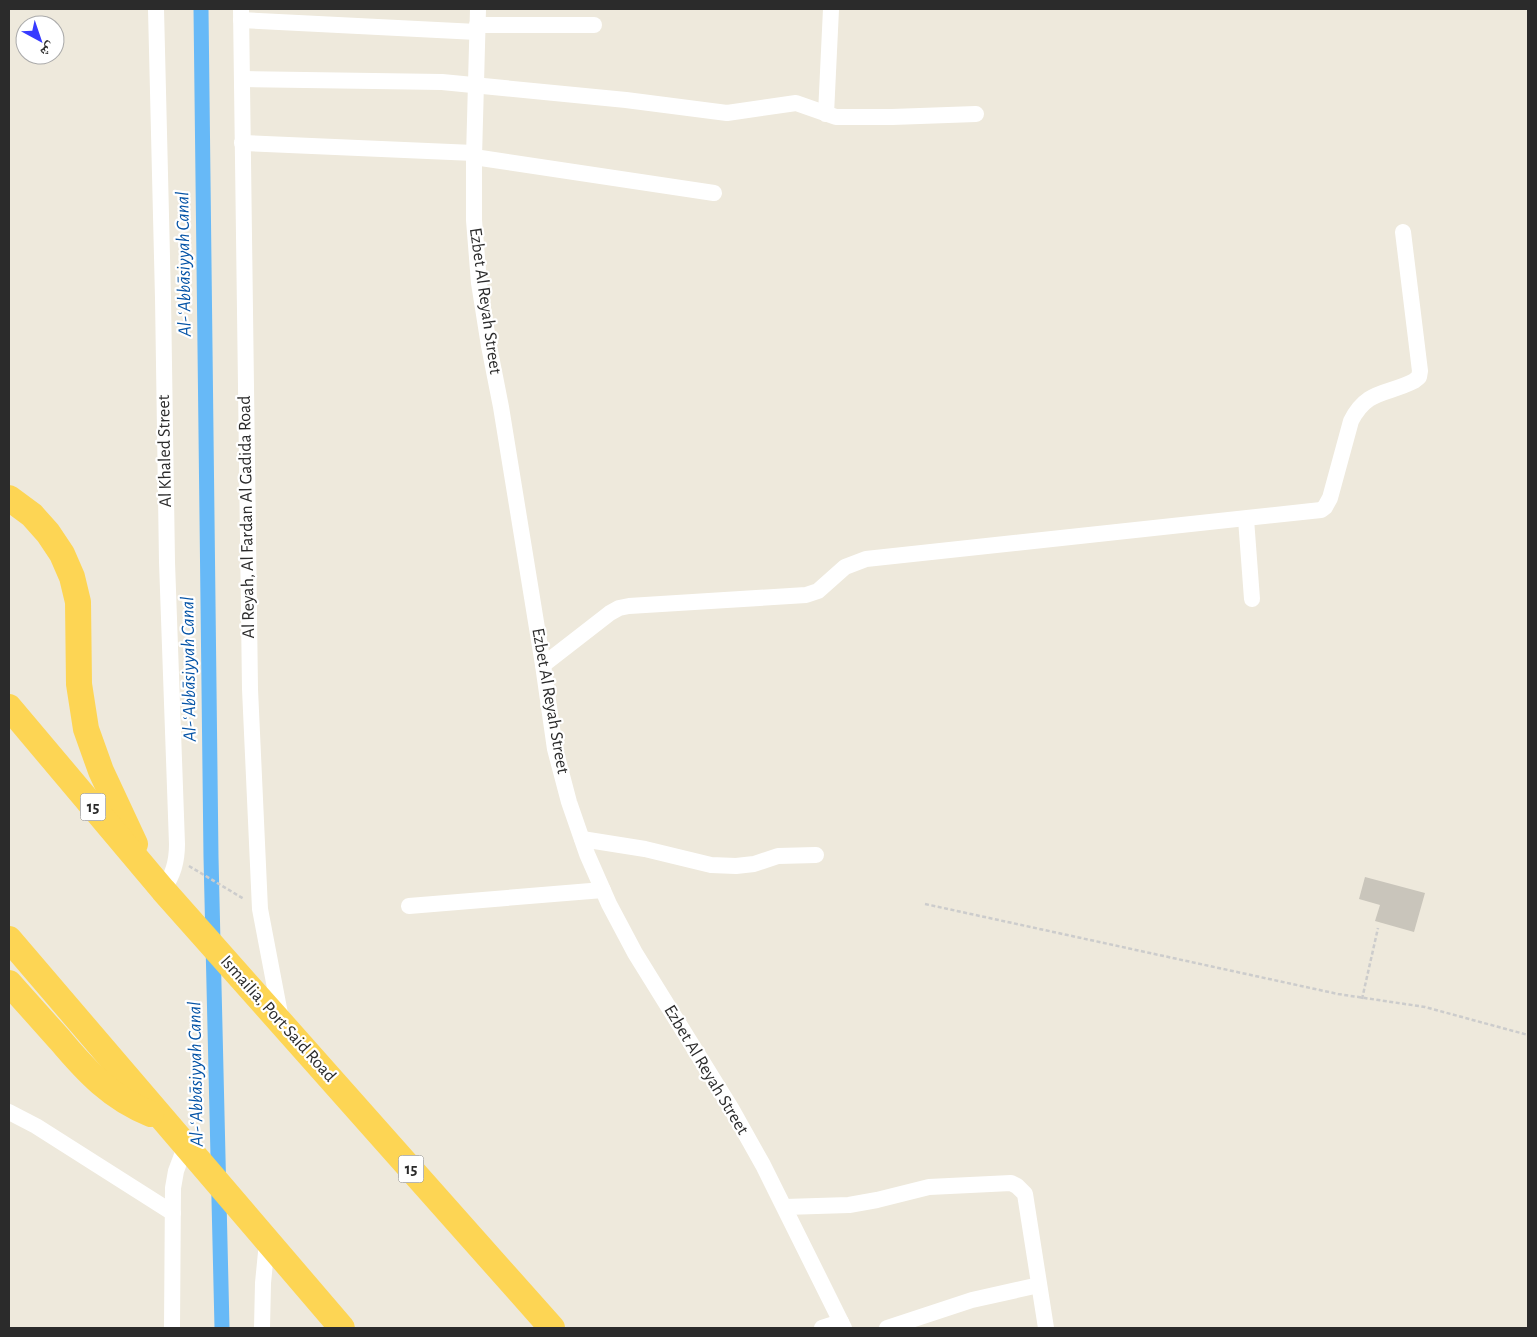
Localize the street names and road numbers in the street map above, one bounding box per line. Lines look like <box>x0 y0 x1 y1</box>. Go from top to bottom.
street label: Ezbet Al Reyah Street <box>466 227 504 376</box>
street label: Al Khaled Street <box>155 394 175 508</box>
street label: Al Reyah, Al Fardan Al Gadida Road <box>236 395 258 639</box>
street label: Ezbet Al Reyah Street <box>528 627 572 776</box>
road number: 15 <box>80 794 106 820</box>
street label: Ismailia, Port Said Road <box>217 952 339 1086</box>
street label: Ezbet Al Reyah Street <box>660 1002 752 1138</box>
road number: 15 <box>398 1156 424 1182</box>

